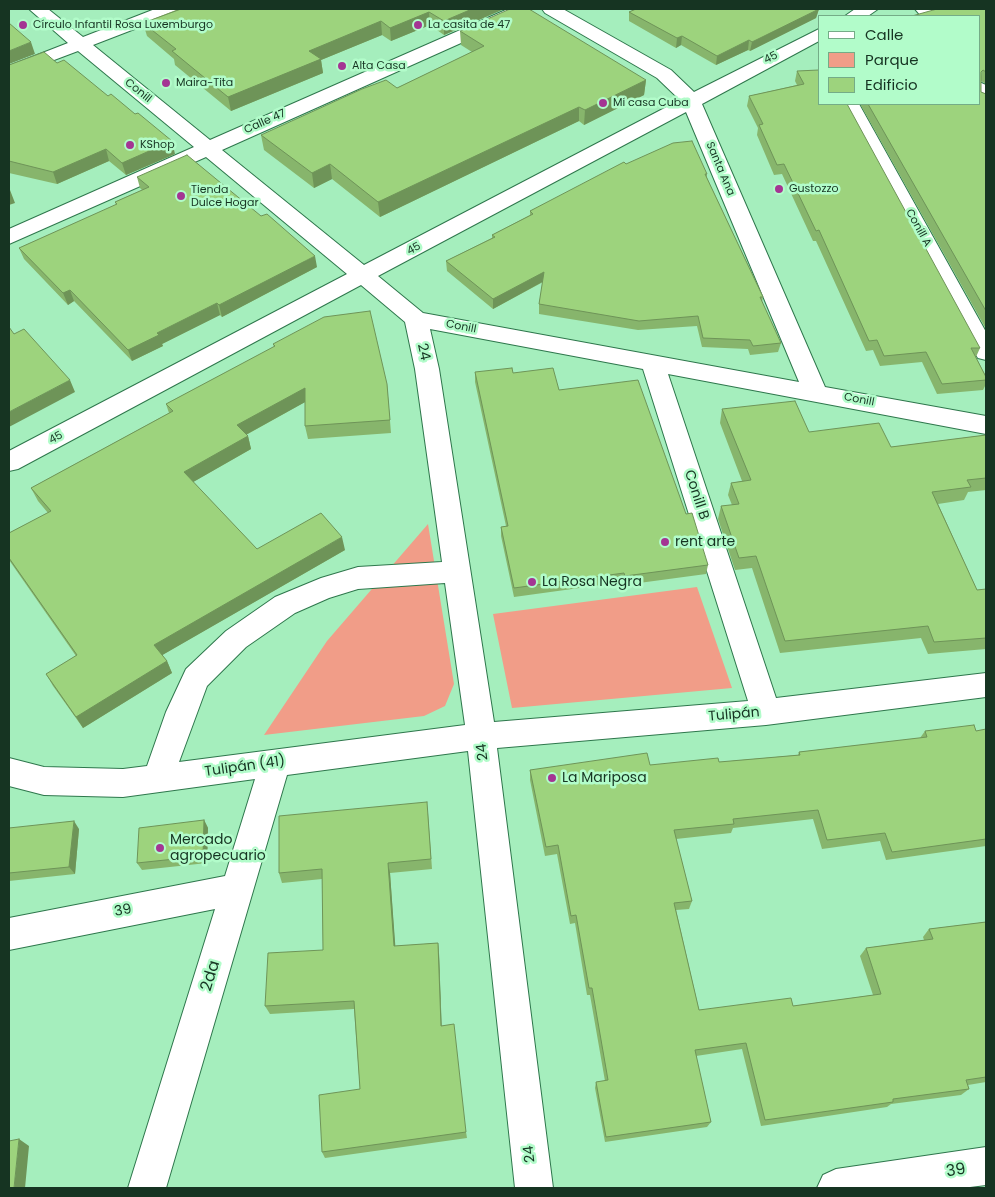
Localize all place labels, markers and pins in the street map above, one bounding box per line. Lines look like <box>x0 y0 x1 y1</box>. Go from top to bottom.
place label: Círculo Infantil Rosa Luxemburgo <box>33 18 213 32</box>
place label: La casita de 47 <box>428 18 510 32</box>
marker: Círculo Infantil Rosa Luxemburgo <box>17 19 29 31</box>
marker: La casita de 47 <box>412 19 424 31</box>
place label: Alta Casa <box>352 59 406 73</box>
marker: Alta Casa <box>336 60 348 72</box>
place label: Maira-Tita <box>176 76 233 90</box>
marker: Maira-Tita <box>160 77 172 89</box>
place label: Mi casa Cuba <box>613 96 689 110</box>
marker: Mi casa Cuba <box>597 97 609 109</box>
place label: KShop <box>140 138 175 152</box>
marker: KShop <box>124 139 136 151</box>
place label: Gustozzo <box>789 182 838 196</box>
place label: Tienda Dulce Hogar <box>191 183 259 209</box>
marker: Gustozzo <box>773 183 785 195</box>
marker: Tienda Dulce Hogar <box>175 190 187 202</box>
place label: rent arte <box>675 534 735 550</box>
marker: rent arte <box>659 536 671 548</box>
place label: La Rosa Negra <box>542 574 642 590</box>
marker: La Rosa Negra <box>526 576 538 588</box>
place label: La Mariposa <box>562 770 647 786</box>
marker: La Mariposa <box>546 772 558 784</box>
place label: Mercado agropecuario <box>170 832 266 864</box>
marker: Mercado agropecuario <box>154 842 166 854</box>

